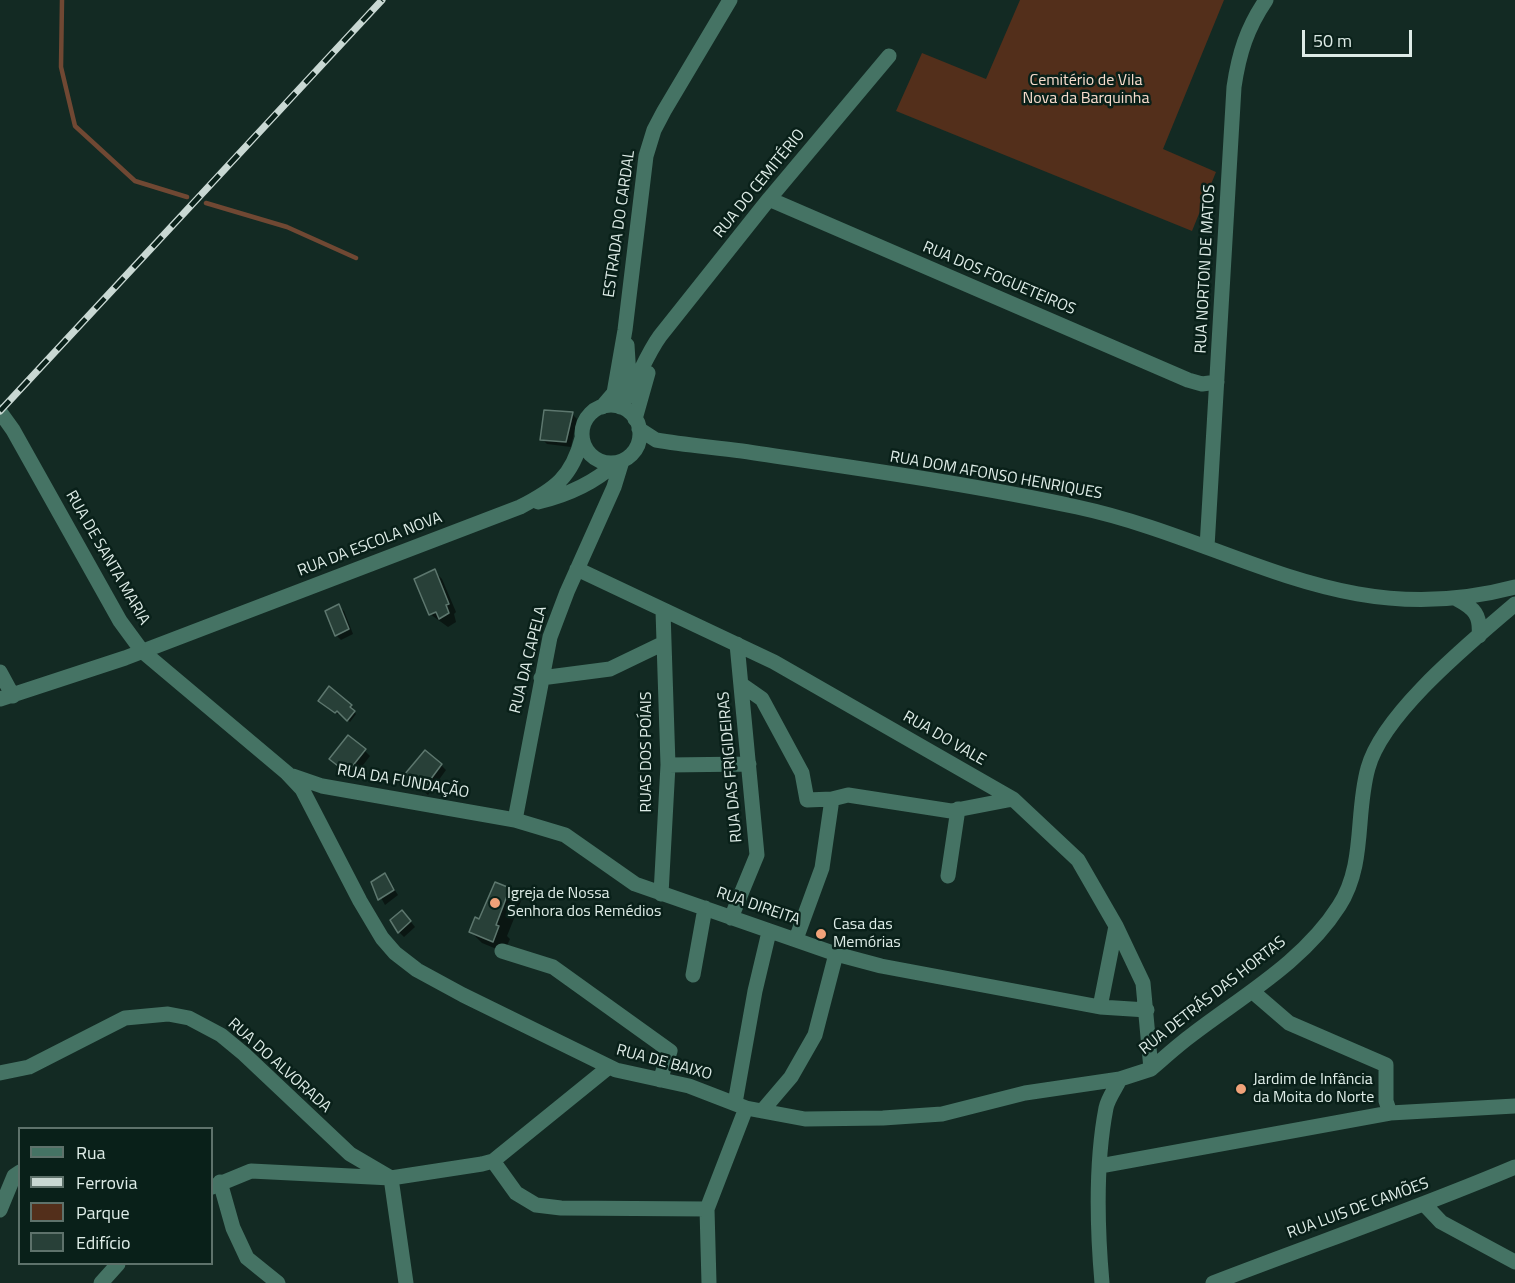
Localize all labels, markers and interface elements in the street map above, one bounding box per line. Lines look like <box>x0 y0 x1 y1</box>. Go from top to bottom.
scale bar <box>1305 18 1414 56</box>
text: 50 m <box>1313 27 1352 54</box>
park label: Cemitério de Vila Nova da Barquinha <box>1023 71 1149 109</box>
street label: RUA DO CEMITÉRIO <box>710 126 810 242</box>
street label: ESTRADA DO CARDAL <box>600 149 640 299</box>
street label: RUA NORTON DE MATOS <box>1192 184 1220 354</box>
street label: RUA DOS FOGUETEIROS <box>920 238 1078 320</box>
street label: RUA DOM AFONSO HENRIQUES <box>888 448 1104 504</box>
street label: RUA DE SANTA MARIA <box>61 488 153 628</box>
street label: RUA DA ESCOLA NOVA <box>295 509 445 581</box>
street label: RUA DA CAPELA <box>506 604 552 716</box>
street label: RUA DAS FRIGIDEIRAS <box>715 691 747 843</box>
street label: RUAS DOS POÍAIS <box>637 692 657 812</box>
street label: RUA DO VALE <box>899 708 989 770</box>
street label: RUA DA FUNDAÇÃO <box>335 761 471 803</box>
place label: Igreja de Nossa Senhora dos Remédios <box>507 884 661 922</box>
street label: RUA DIREITA <box>714 884 802 930</box>
marker: Igreja de Nossa Senhora dos Remédios <box>488 896 502 910</box>
place label: Casa das Memórias <box>833 915 901 953</box>
marker: Casa das Memórias <box>814 927 828 941</box>
street label: RUA DETRÁS DAS HORTAS <box>1136 933 1290 1059</box>
street label: RUA DO ALVORADA <box>223 1015 335 1117</box>
street label: RUA DE BAIXO <box>614 1041 714 1085</box>
place label: Jardim de Infância da Moita do Norte <box>1253 1070 1374 1108</box>
marker: Jardim de Infância da Moita do Norte <box>1234 1082 1248 1096</box>
legend <box>18 1127 213 1265</box>
text: Rua <box>76 1139 106 1166</box>
text: Ferrovia <box>76 1169 137 1196</box>
street label: RUA LUIS DE CAMÕES <box>1285 1174 1431 1244</box>
text: Parque <box>76 1199 130 1226</box>
text: Edifício <box>76 1229 130 1256</box>

